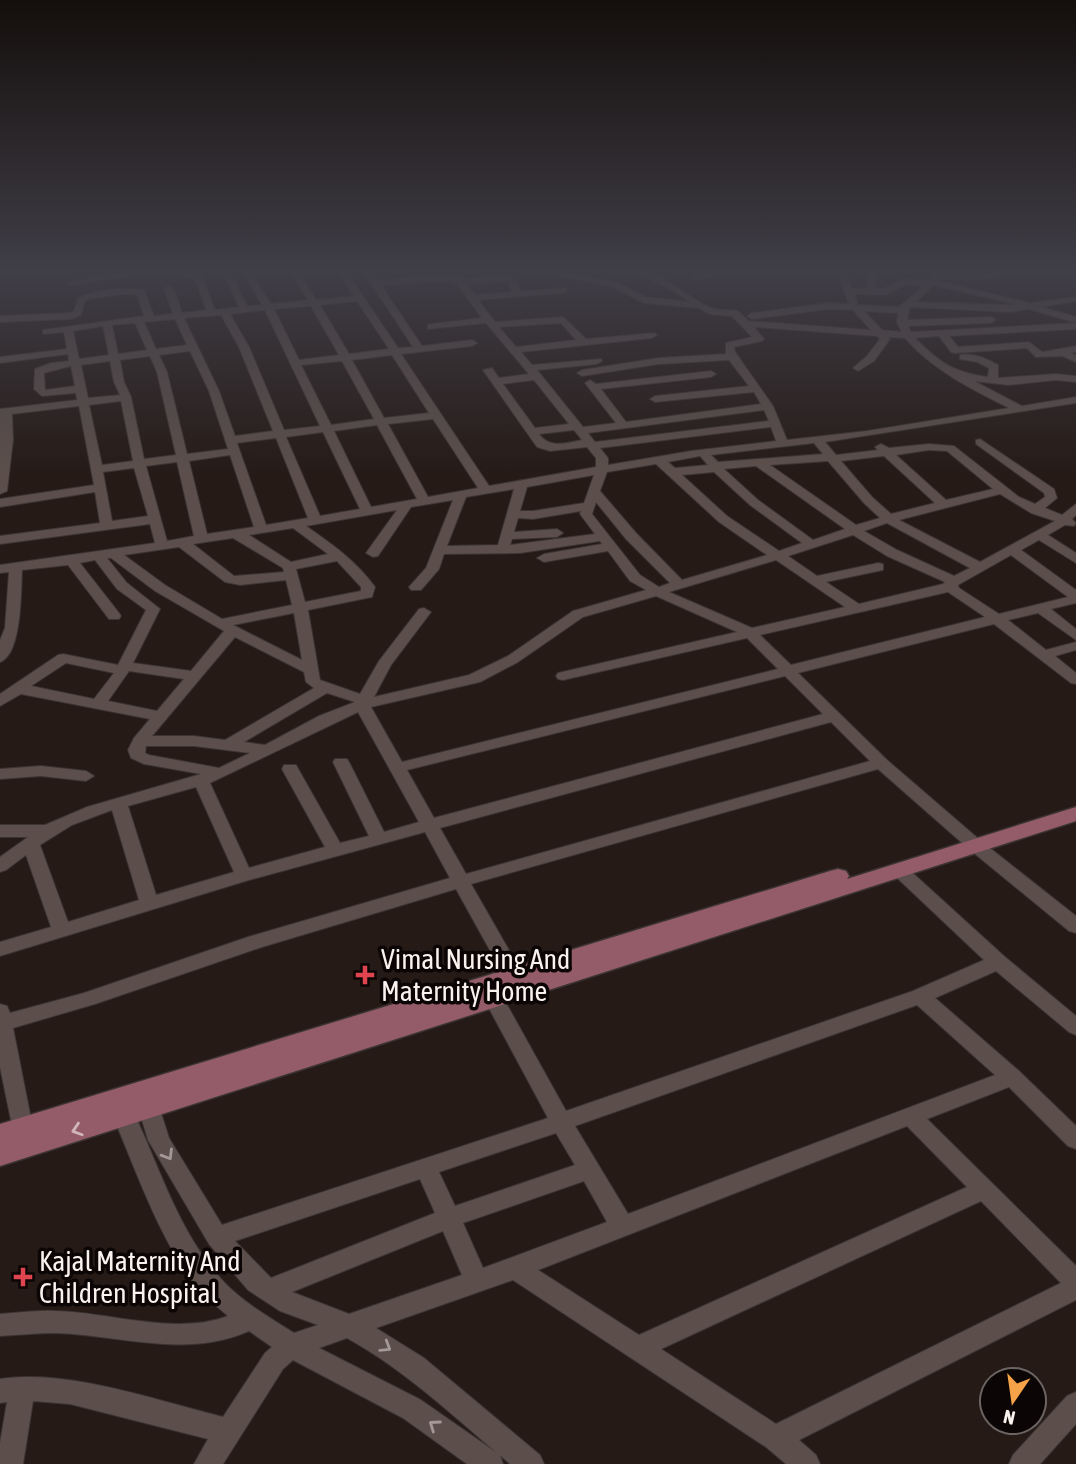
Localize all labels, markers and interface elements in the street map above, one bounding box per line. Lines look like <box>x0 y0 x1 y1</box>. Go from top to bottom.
place label: Vimal Nursing And Maternity Home <box>381 943 570 1007</box>
marker: Vimal Nursing And Maternity Home <box>355 965 375 985</box>
one-way arrow <box>71 1122 83 1136</box>
one-way arrow <box>160 1147 173 1160</box>
place label: Kajal Maternity And Children Hospital <box>39 1245 240 1309</box>
marker: Kajal Maternity And Children Hospital <box>13 1267 33 1287</box>
one-way arrow <box>378 1338 391 1351</box>
north arrow <box>978 1366 1048 1436</box>
text: N <box>1001 1406 1017 1430</box>
one-way arrow <box>429 1420 442 1433</box>

